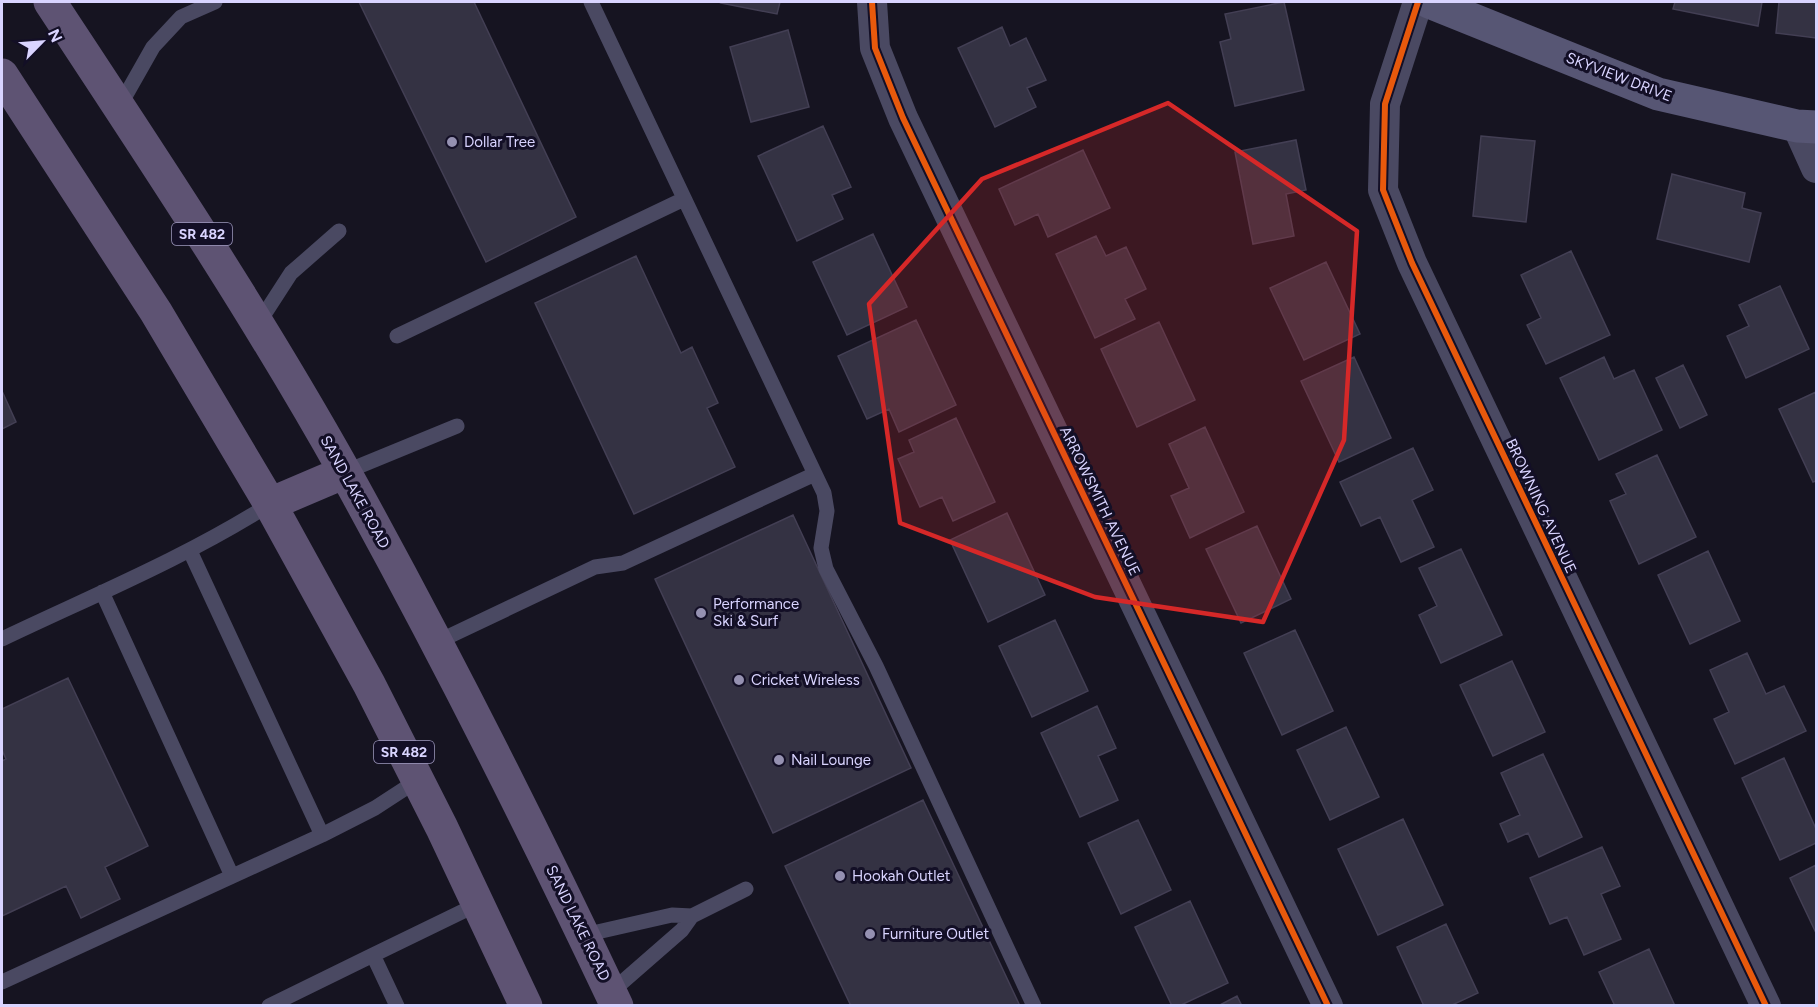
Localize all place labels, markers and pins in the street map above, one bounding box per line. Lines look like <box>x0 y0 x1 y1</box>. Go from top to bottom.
place label: Dollar Tree <box>464 133 535 151</box>
marker: Dollar Tree <box>445 135 459 149</box>
place label: Performance Ski & Surf <box>713 595 799 630</box>
marker: Performance Ski & Surf <box>694 606 708 620</box>
place label: Cricket Wireless <box>751 671 860 689</box>
marker: Cricket Wireless <box>732 673 746 687</box>
place label: Nail Lounge <box>791 751 871 769</box>
marker: Nail Lounge <box>772 753 786 767</box>
place label: Hookah Outlet <box>852 867 951 885</box>
marker: Hookah Outlet <box>833 869 847 883</box>
place label: Furniture Outlet <box>882 925 989 943</box>
marker: Furniture Outlet <box>863 927 877 941</box>

